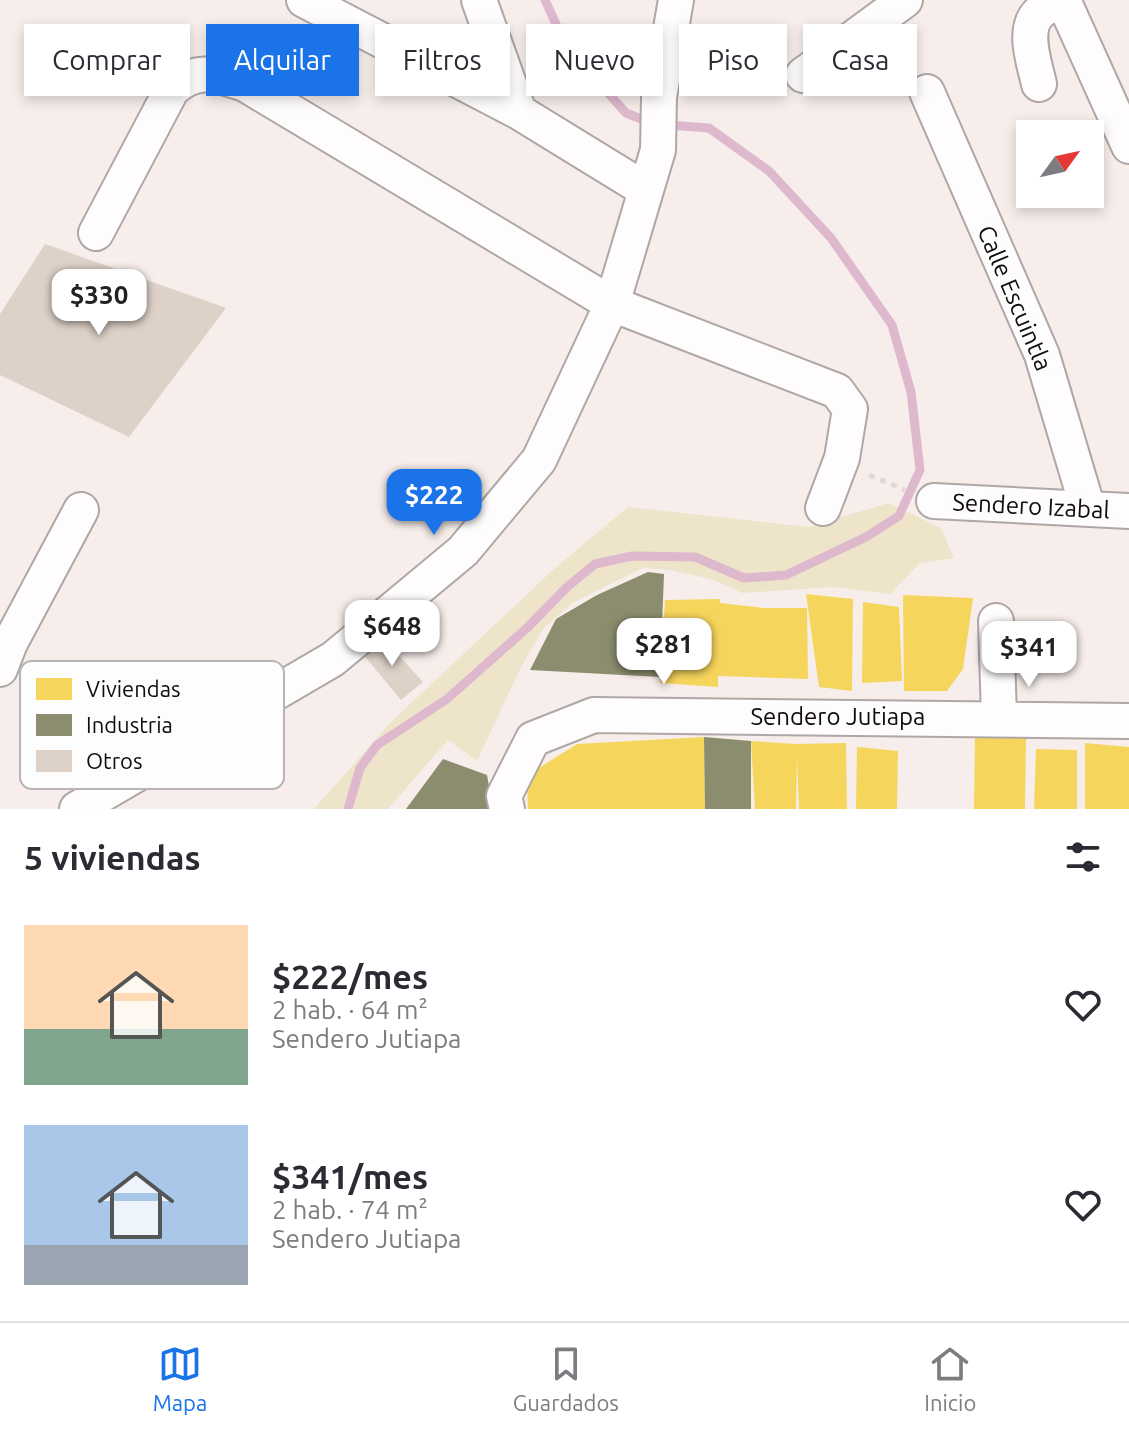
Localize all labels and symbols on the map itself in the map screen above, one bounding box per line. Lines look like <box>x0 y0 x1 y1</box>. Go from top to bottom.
north arrow <box>1016 120 1104 208</box>
street label: Calle Escuintla <box>972 221 1058 375</box>
pin: $330 <box>52 269 146 337</box>
pin: $222 <box>387 469 481 537</box>
street label: Sendero Izabal <box>952 488 1110 524</box>
pin: $648 <box>345 600 439 668</box>
pin: $281 <box>617 618 711 686</box>
pin: $341 <box>982 621 1076 689</box>
legend <box>20 661 284 789</box>
text: Viviendas <box>86 676 181 701</box>
street label: Sendero Jutiapa <box>751 703 925 730</box>
text: Industria <box>86 712 173 737</box>
text: Otros <box>86 748 142 773</box>

